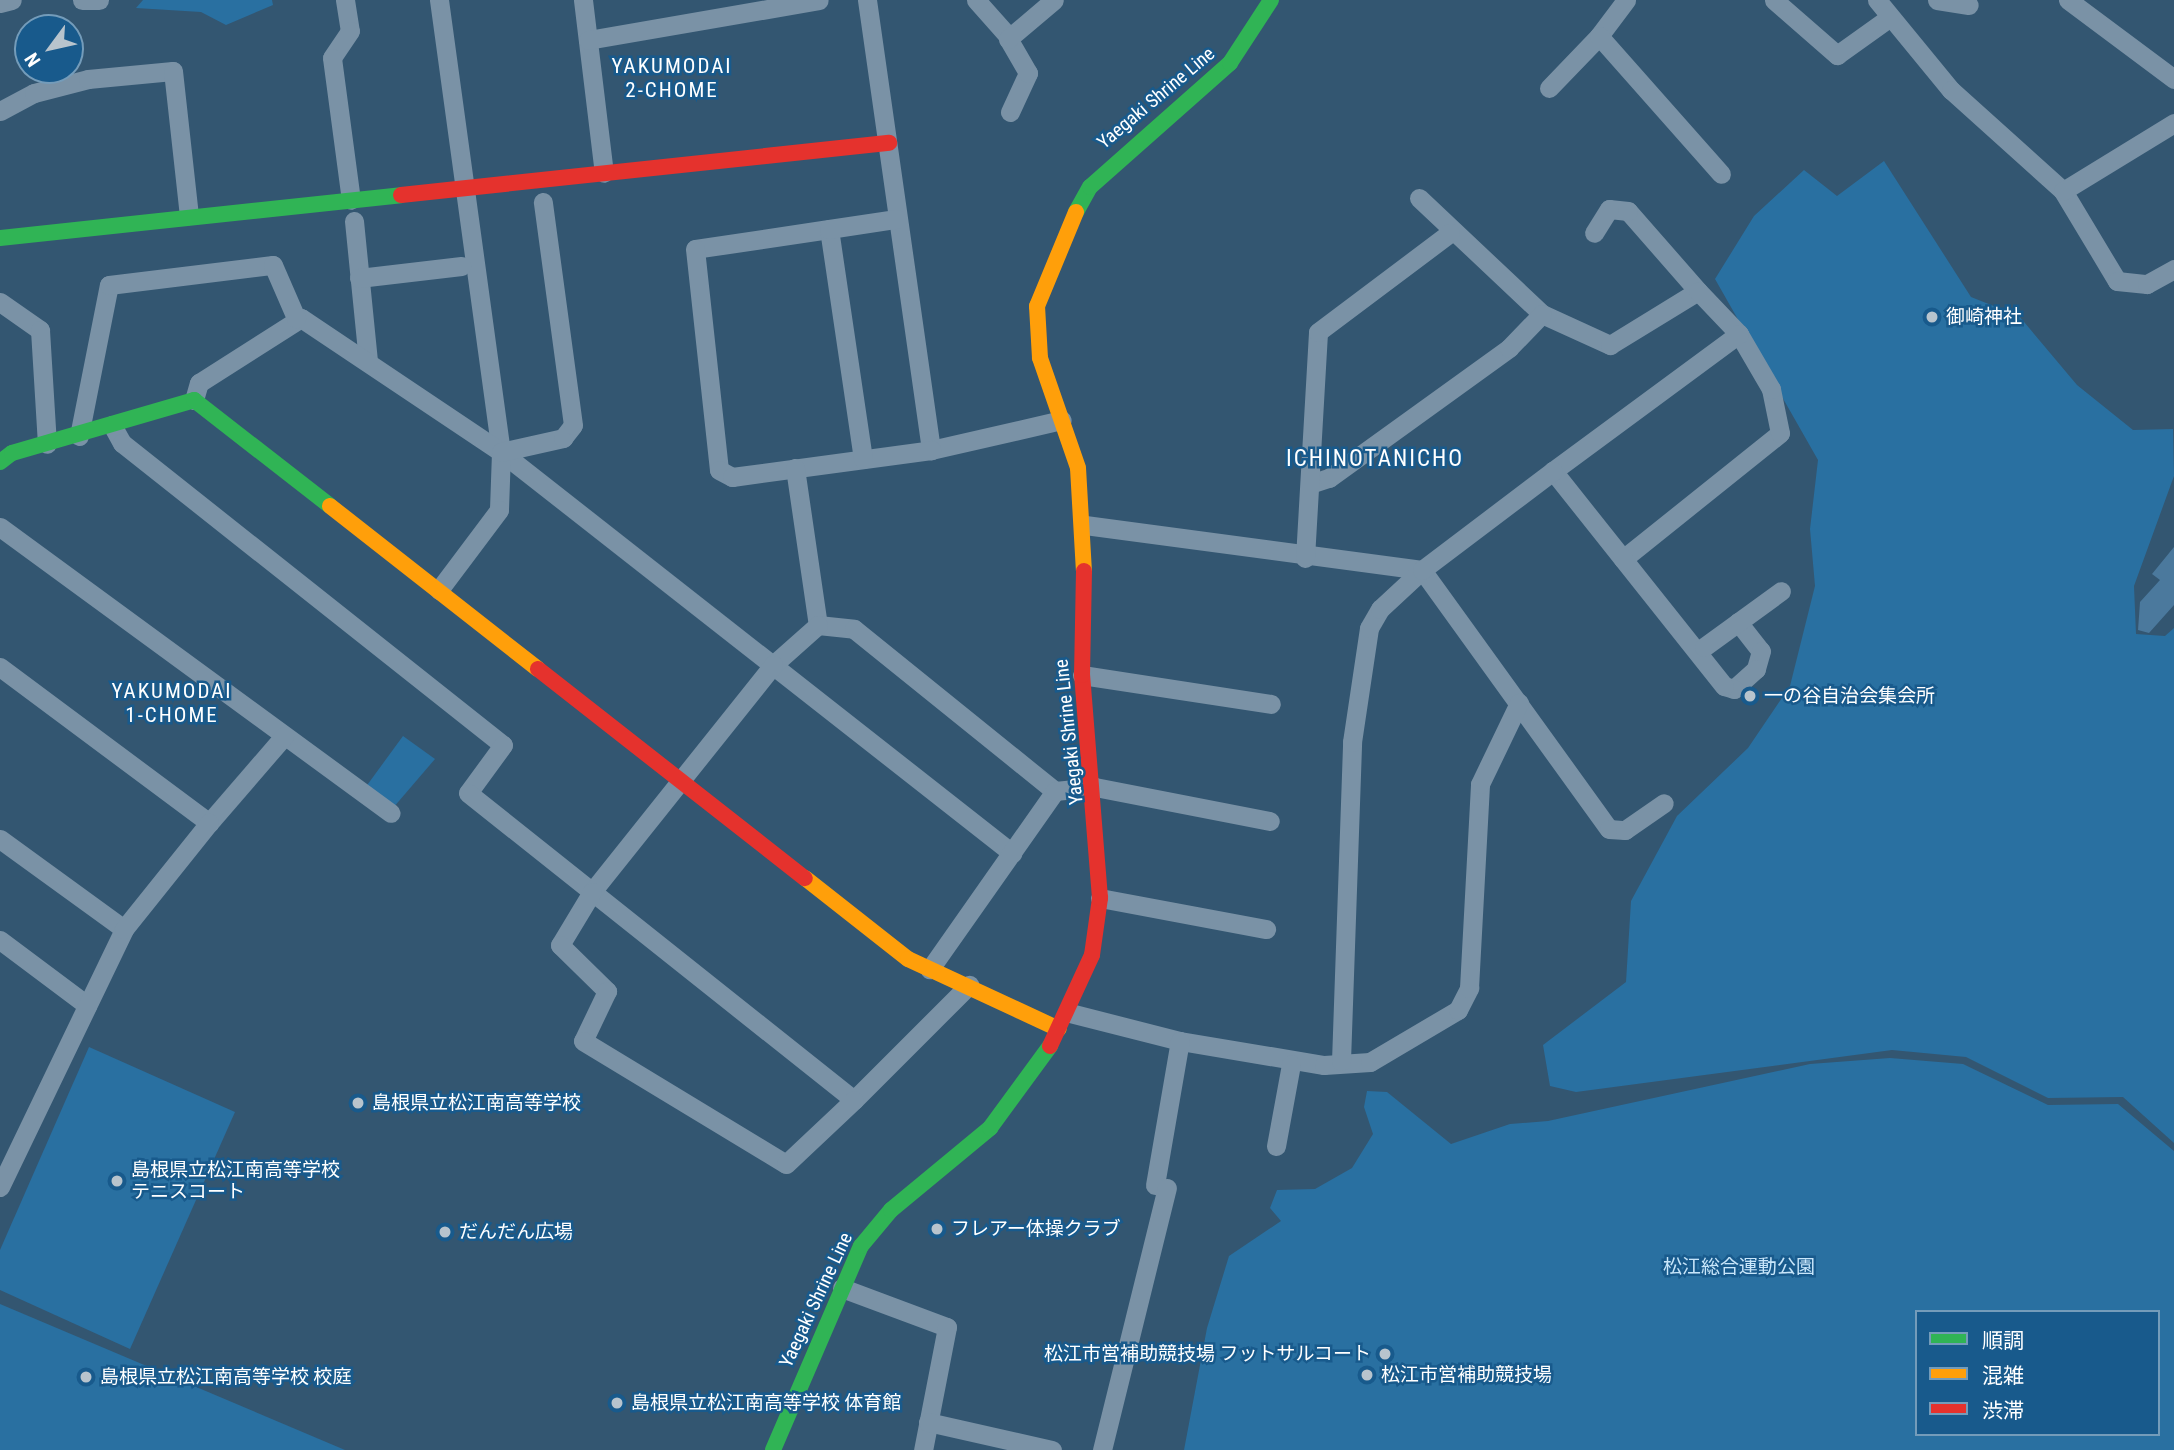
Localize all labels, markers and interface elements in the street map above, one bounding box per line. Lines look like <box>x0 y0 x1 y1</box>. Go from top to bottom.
north arrow <box>14 14 84 84</box>
street label: Yaegaki Shrine Line <box>1093 42 1219 154</box>
text: N <box>20 48 45 71</box>
district label: YAKUMODAI 2-CHOME <box>613 53 731 103</box>
place label: 御崎神社 <box>1946 306 2022 328</box>
marker: 御崎神社 <box>1924 309 1940 325</box>
district label: ICHINOTANICHO <box>1288 445 1462 473</box>
street label: Yaegaki Shrine Line <box>1050 658 1088 806</box>
district label: YAKUMODAI 1-CHOME <box>113 678 231 728</box>
place label: 一の谷自治会集会所 <box>1764 685 1935 707</box>
marker: 一の谷自治会集会所 <box>1742 688 1758 704</box>
place label: 島根県立松江南高等学校 <box>372 1092 581 1114</box>
marker: 島根県立松江南高等学校 <box>350 1095 366 1111</box>
place label: 島根県立松江南高等学校 テニスコート <box>131 1159 340 1203</box>
marker: 島根県立松江南高等学校 テニスコート <box>109 1173 125 1189</box>
place label: フレアー体操クラブ <box>951 1218 1121 1240</box>
place label: だんだん広場 <box>459 1221 573 1243</box>
marker: フレアー体操クラブ <box>929 1221 945 1237</box>
marker: だんだん広場 <box>437 1224 453 1240</box>
street label: Yaegaki Shrine Line <box>775 1229 857 1371</box>
park label: 松江総合運動公園 <box>1663 1256 1815 1278</box>
legend <box>1915 1310 2160 1436</box>
text: 順調 <box>1982 1329 2024 1353</box>
place label: 松江市営補助競技場 フットサルコート <box>1044 1343 1371 1365</box>
marker: 松江市営補助競技場 フットサルコート <box>1377 1346 1393 1362</box>
place label: 松江市営補助競技場 <box>1381 1364 1552 1386</box>
text: 混雑 <box>1982 1364 2024 1388</box>
place label: 島根県立松江南高等学校 校庭 <box>100 1366 351 1388</box>
marker: 松江市営補助競技場 <box>1359 1367 1375 1383</box>
marker: 島根県立松江南高等学校 校庭 <box>78 1369 94 1385</box>
place label: 島根県立松江南高等学校 体育館 <box>631 1392 901 1414</box>
marker: 島根県立松江南高等学校 体育館 <box>609 1395 625 1411</box>
text: 渋滞 <box>1982 1399 2024 1423</box>

